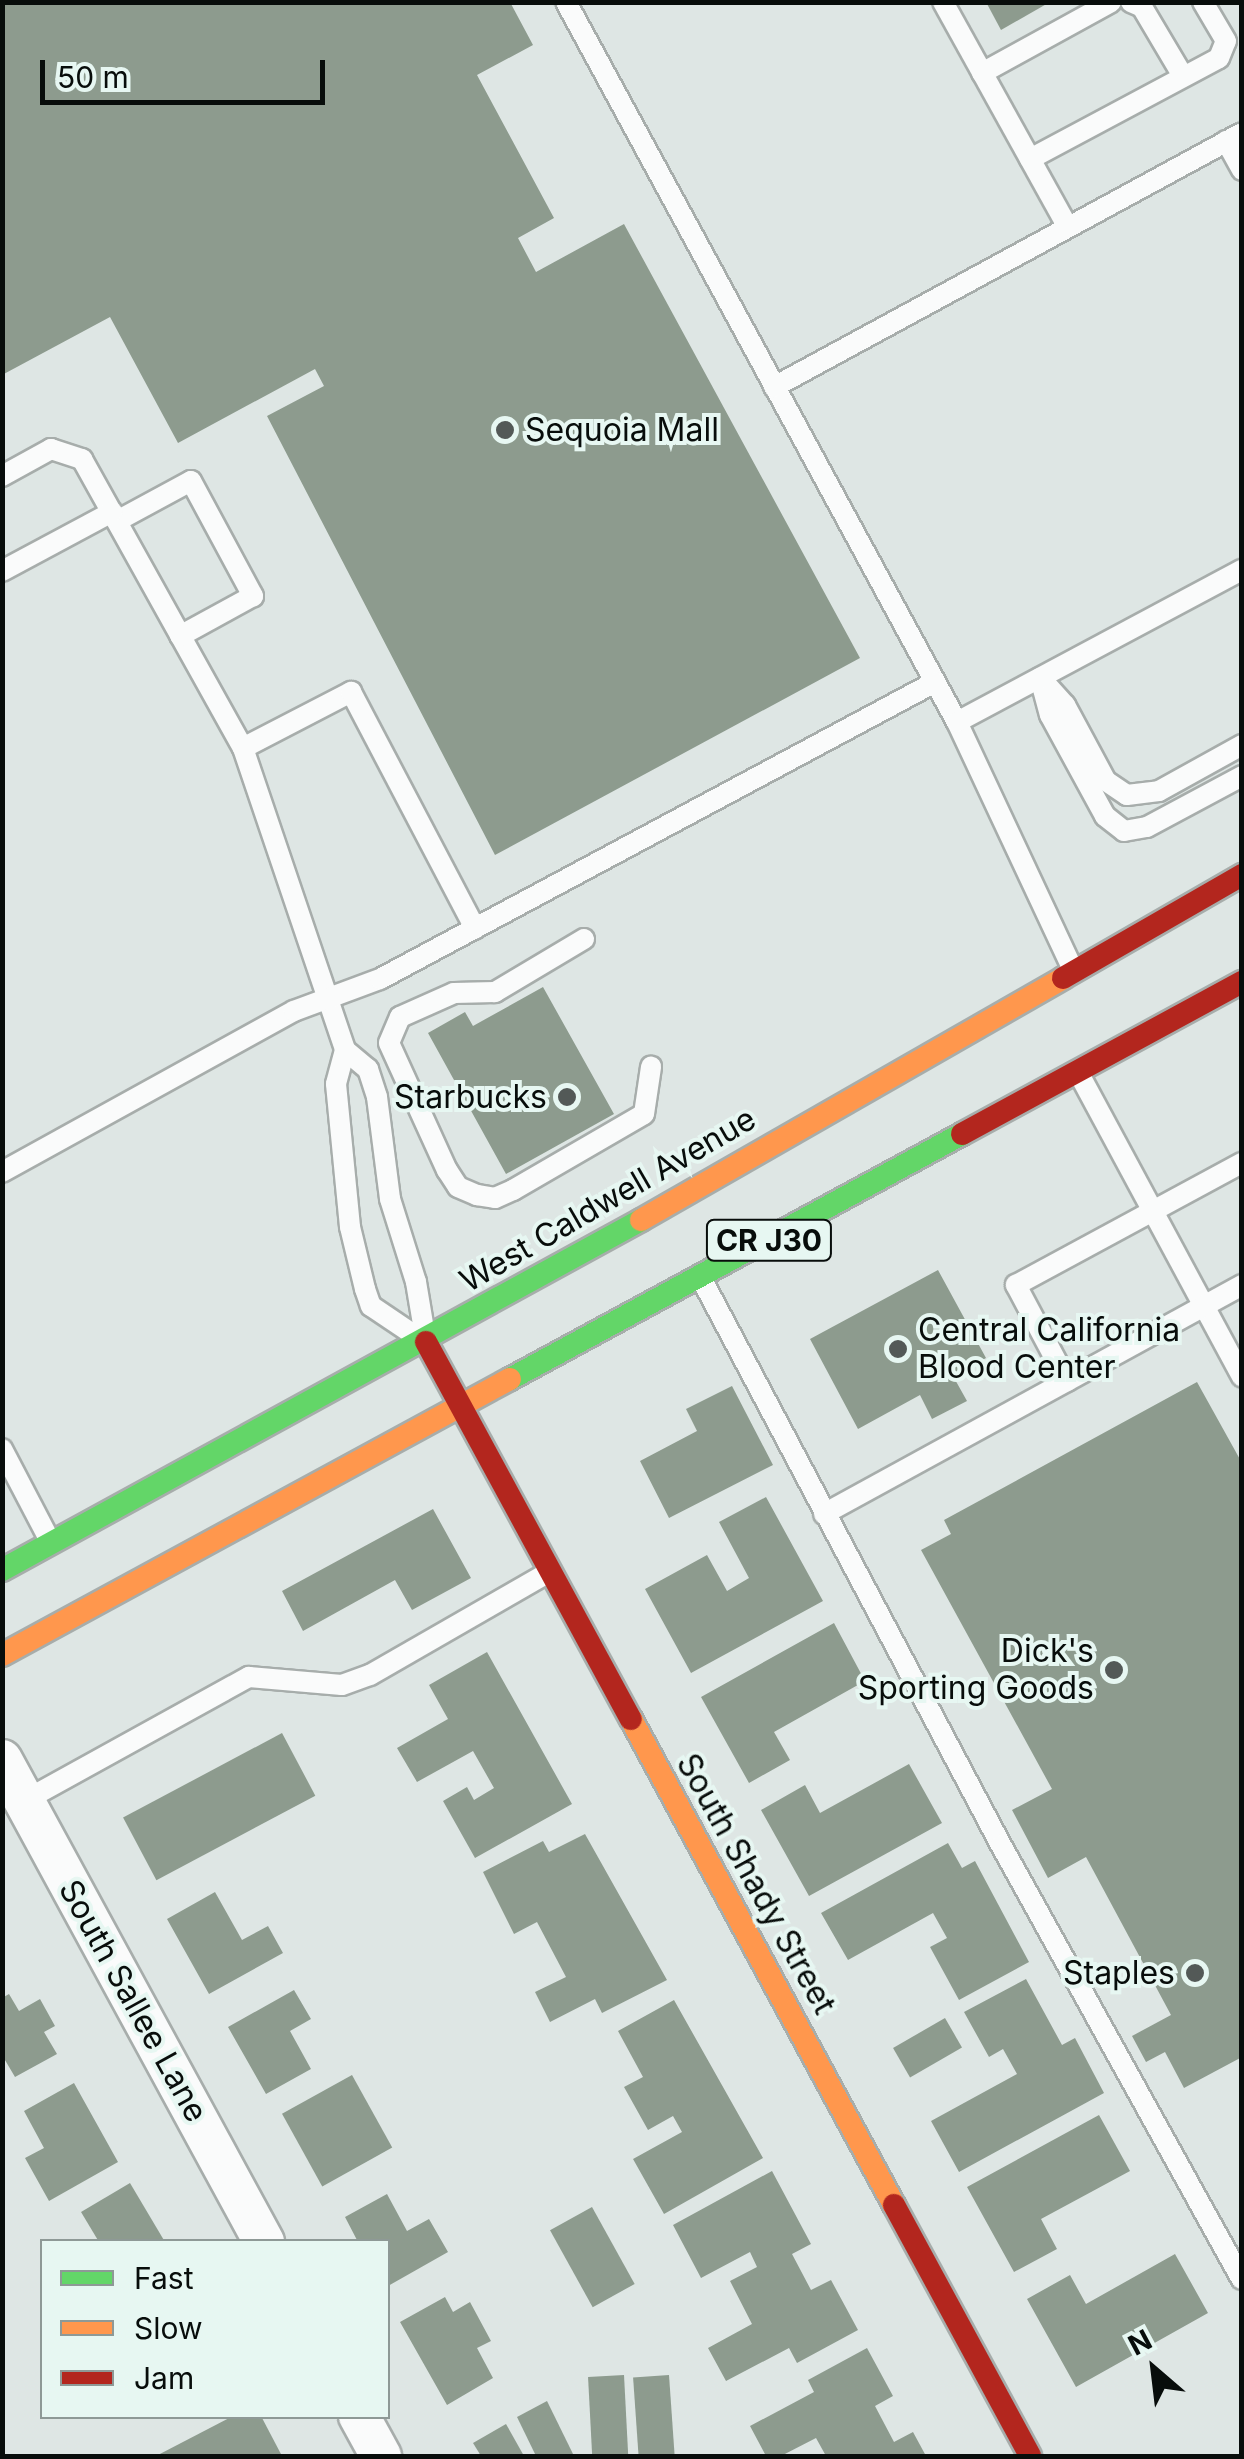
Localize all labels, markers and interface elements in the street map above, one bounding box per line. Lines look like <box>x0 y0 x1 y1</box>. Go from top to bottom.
scale bar <box>45 40 330 102</box>
text: 50 m <box>57 59 129 95</box>
place label: Sequoia Mall <box>525 411 719 449</box>
marker: Sequoia Mall <box>494 419 516 441</box>
place label: Starbucks <box>394 1078 547 1116</box>
marker: Starbucks <box>556 1086 578 1108</box>
street label: West Caldwell Avenue <box>453 1100 763 1300</box>
road number: CR J30 <box>704 1215 834 1265</box>
place label: Central California Blood Center <box>918 1312 1180 1387</box>
marker: Central California Blood Center <box>887 1338 909 1360</box>
place label: Dick's Sporting Goods <box>858 1633 1094 1708</box>
marker: Dick's Sporting Goods <box>1103 1659 1125 1681</box>
street label: South Shady Street <box>669 1747 843 2021</box>
street label: South Sallee Lane <box>51 1873 215 2129</box>
place label: Staples <box>1063 1954 1175 1992</box>
marker: Staples <box>1184 1962 1206 1984</box>
legend <box>40 2239 390 2419</box>
text: Fast <box>134 2260 193 2296</box>
text: Slow <box>134 2310 203 2346</box>
north arrow <box>1104 2319 1204 2419</box>
text: N <box>1123 2322 1157 2363</box>
text: Jam <box>134 2360 194 2396</box>

